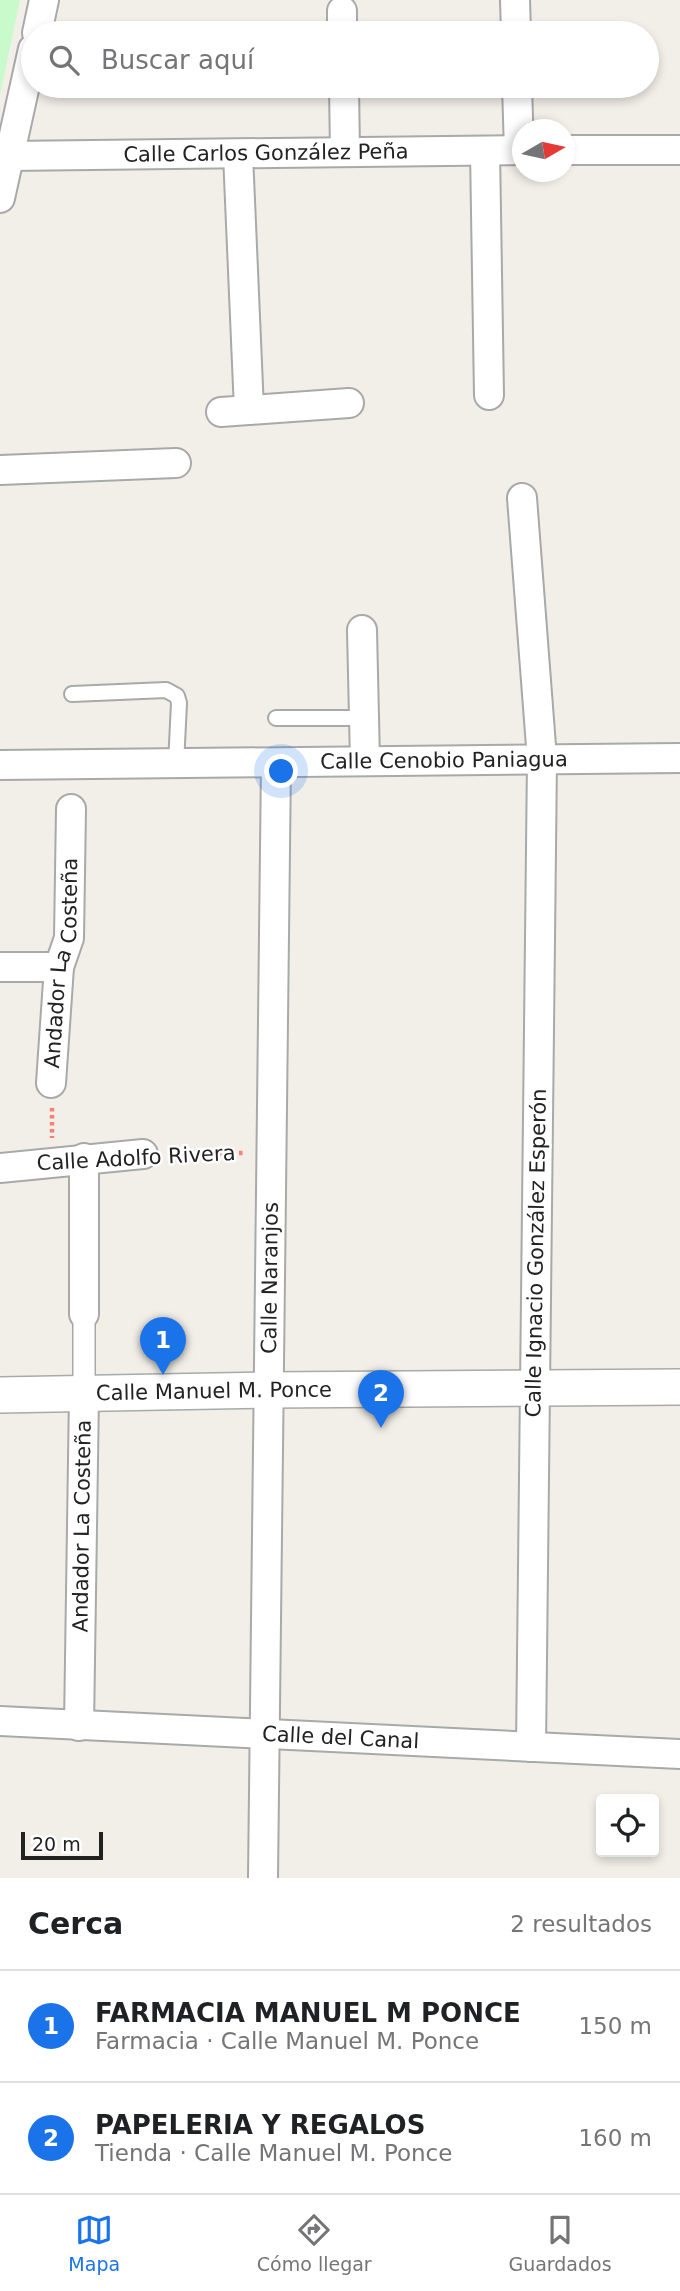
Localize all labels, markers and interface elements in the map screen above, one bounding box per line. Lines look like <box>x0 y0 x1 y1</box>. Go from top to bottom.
search box <box>21 21 659 98</box>
icon: search <box>45 41 83 79</box>
text: Buscar aquí <box>101 45 254 75</box>
north arrow <box>512 119 575 182</box>
street label: Calle Carlos González Peña <box>123 139 409 167</box>
street label: Calle Cenobio Paniagua <box>320 747 568 774</box>
your location <box>264 754 298 788</box>
street label: Andador La Costeña <box>40 858 82 1069</box>
street label: Calle Ignacio González Esperón <box>521 1088 551 1418</box>
street label: Calle Adolfo Rivera <box>36 1141 236 1175</box>
street label: Calle Naranjos <box>257 1202 283 1354</box>
pin: 1 <box>140 1317 186 1375</box>
pin: 2 <box>358 1370 404 1428</box>
street label: Calle Manuel M. Ponce <box>96 1378 332 1405</box>
street label: Andador La Costeña <box>68 1420 96 1632</box>
street label: Calle del Canal <box>262 1722 420 1753</box>
map controls <box>596 1794 659 1857</box>
button: locate <box>596 1794 659 1857</box>
scale bar <box>21 1829 103 1861</box>
text: 20 m <box>32 1833 81 1855</box>
text: Cerca <box>28 1906 123 1941</box>
text: 2 resultados <box>510 1911 652 1937</box>
text: FARMACIA MANUEL M PONCE <box>95 1998 521 2028</box>
text: 1 <box>43 2013 59 2039</box>
text: 150 m <box>578 2013 652 2039</box>
text: Farmacia · Calle Manuel M. Ponce <box>95 2028 479 2054</box>
text: PAPELERIA Y REGALOS <box>95 2110 425 2140</box>
text: 2 <box>43 2125 59 2151</box>
text: 160 m <box>578 2125 652 2151</box>
text: Tienda · Calle Manuel M. Ponce <box>95 2140 452 2166</box>
tab: Mapa <box>68 2211 120 2275</box>
tab: Cómo llegar <box>257 2211 372 2275</box>
tab: Guardados <box>508 2211 612 2275</box>

